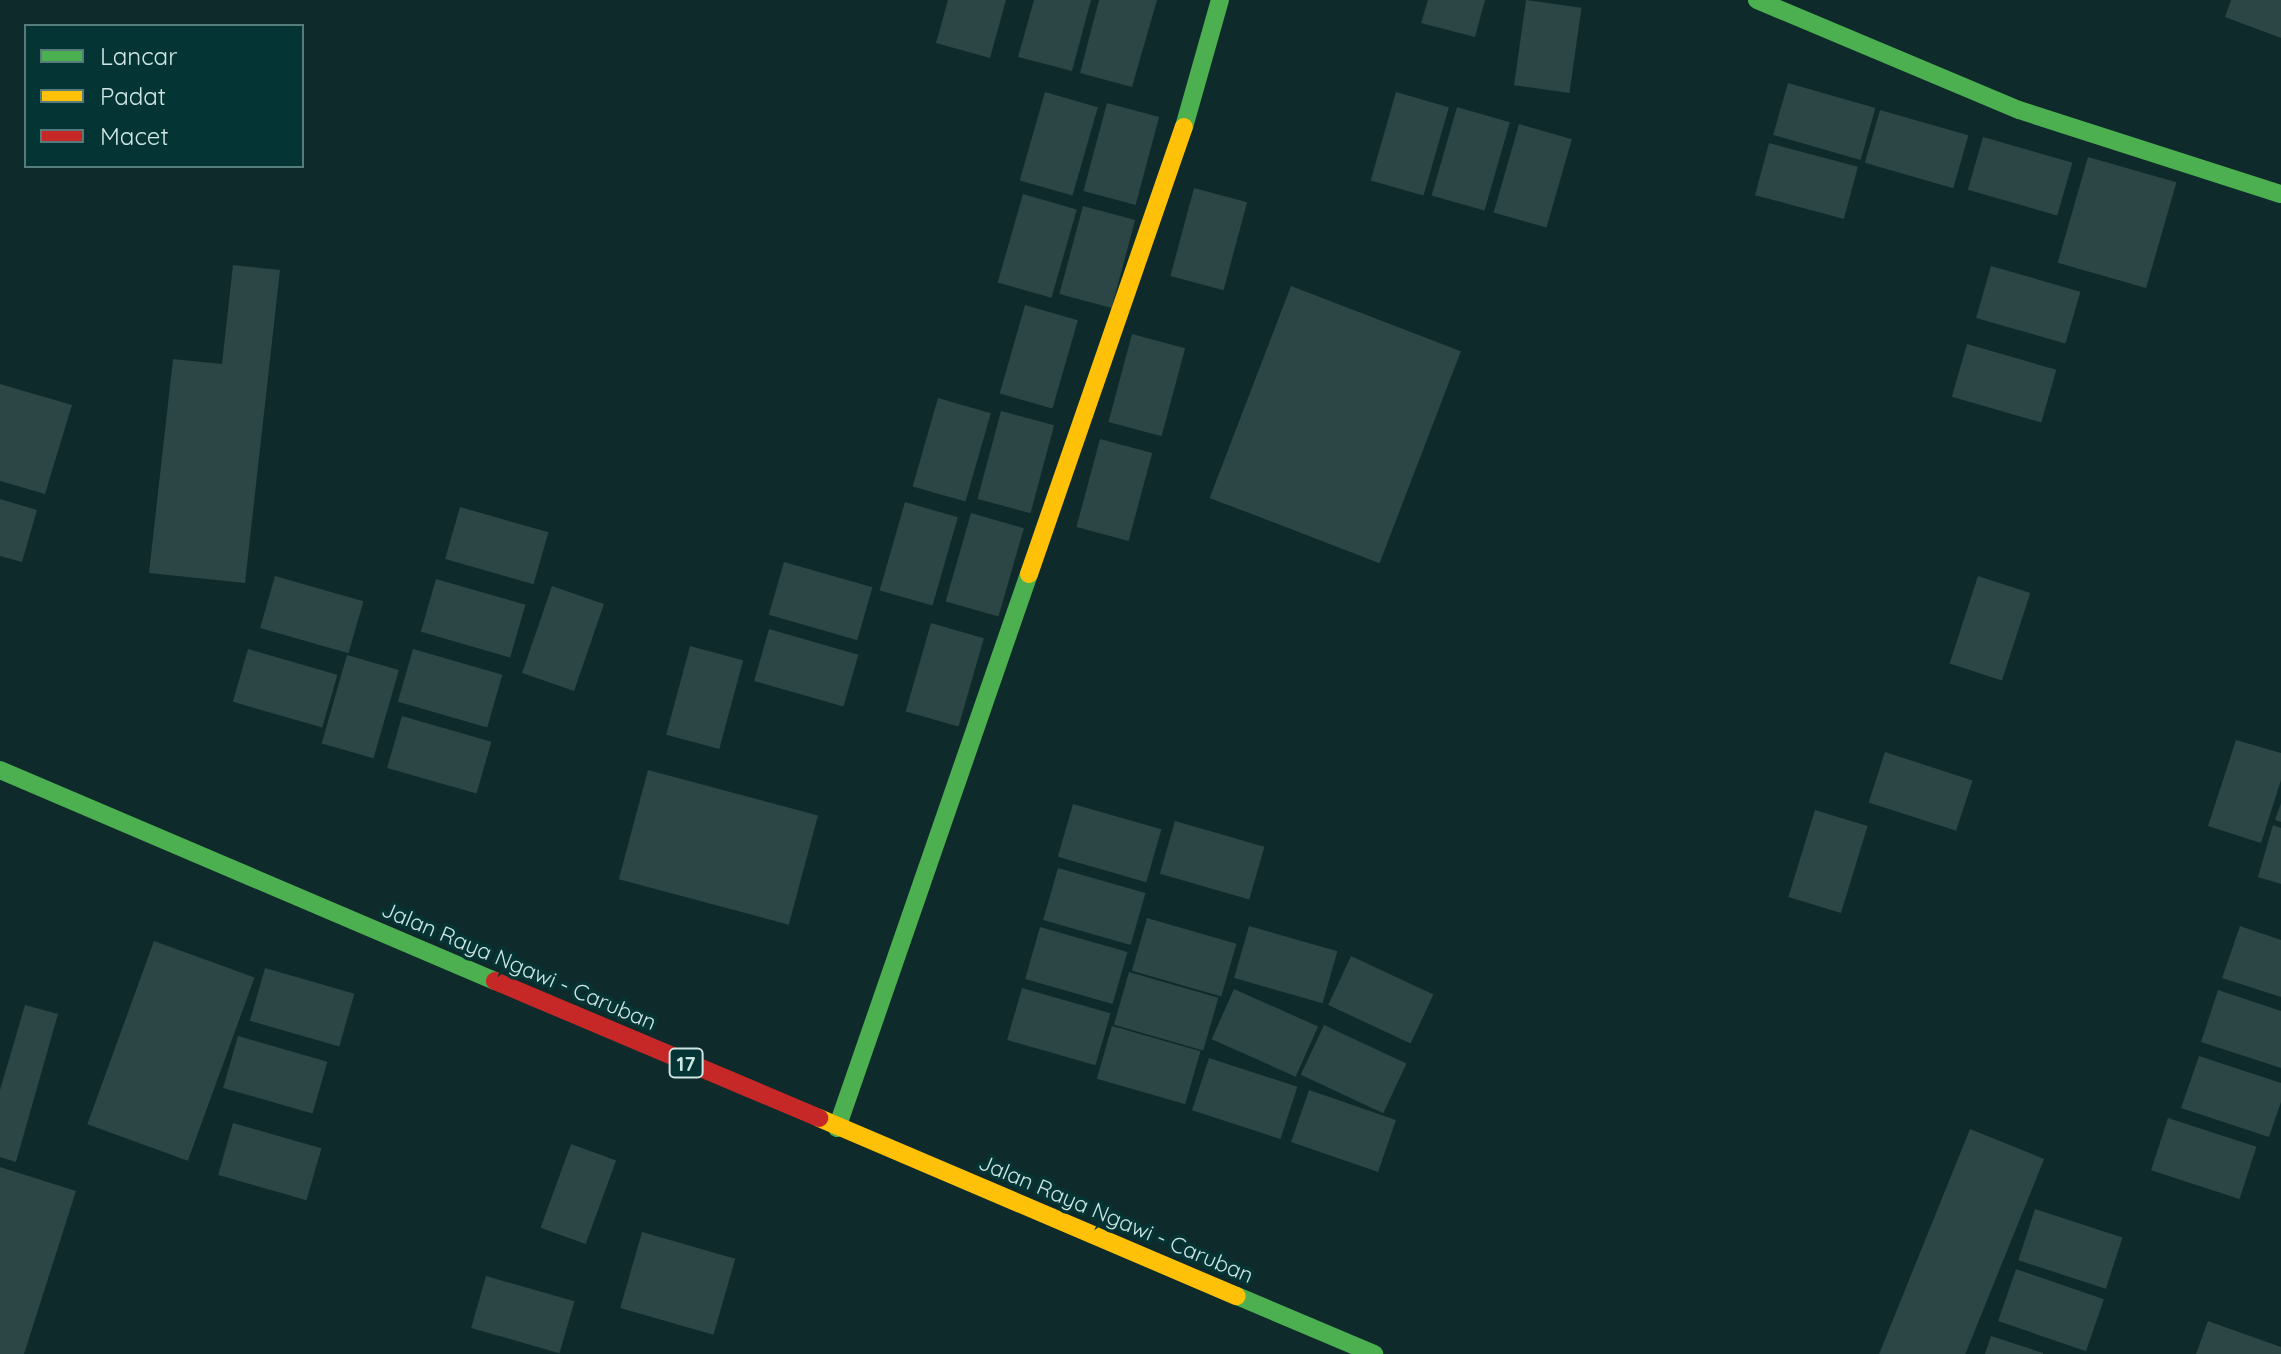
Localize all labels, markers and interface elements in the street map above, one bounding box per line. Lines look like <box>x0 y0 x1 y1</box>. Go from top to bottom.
legend <box>24 24 304 168</box>
text: Lancar <box>100 41 177 71</box>
text: Padat <box>100 81 166 111</box>
text: Macet <box>100 121 169 151</box>
street label: Jalan Raya Ngawi - Caruban <box>378 896 660 1036</box>
road number: 17 <box>668 1047 704 1079</box>
street label: Jalan Raya Ngawi - Caruban <box>975 1149 1257 1289</box>

